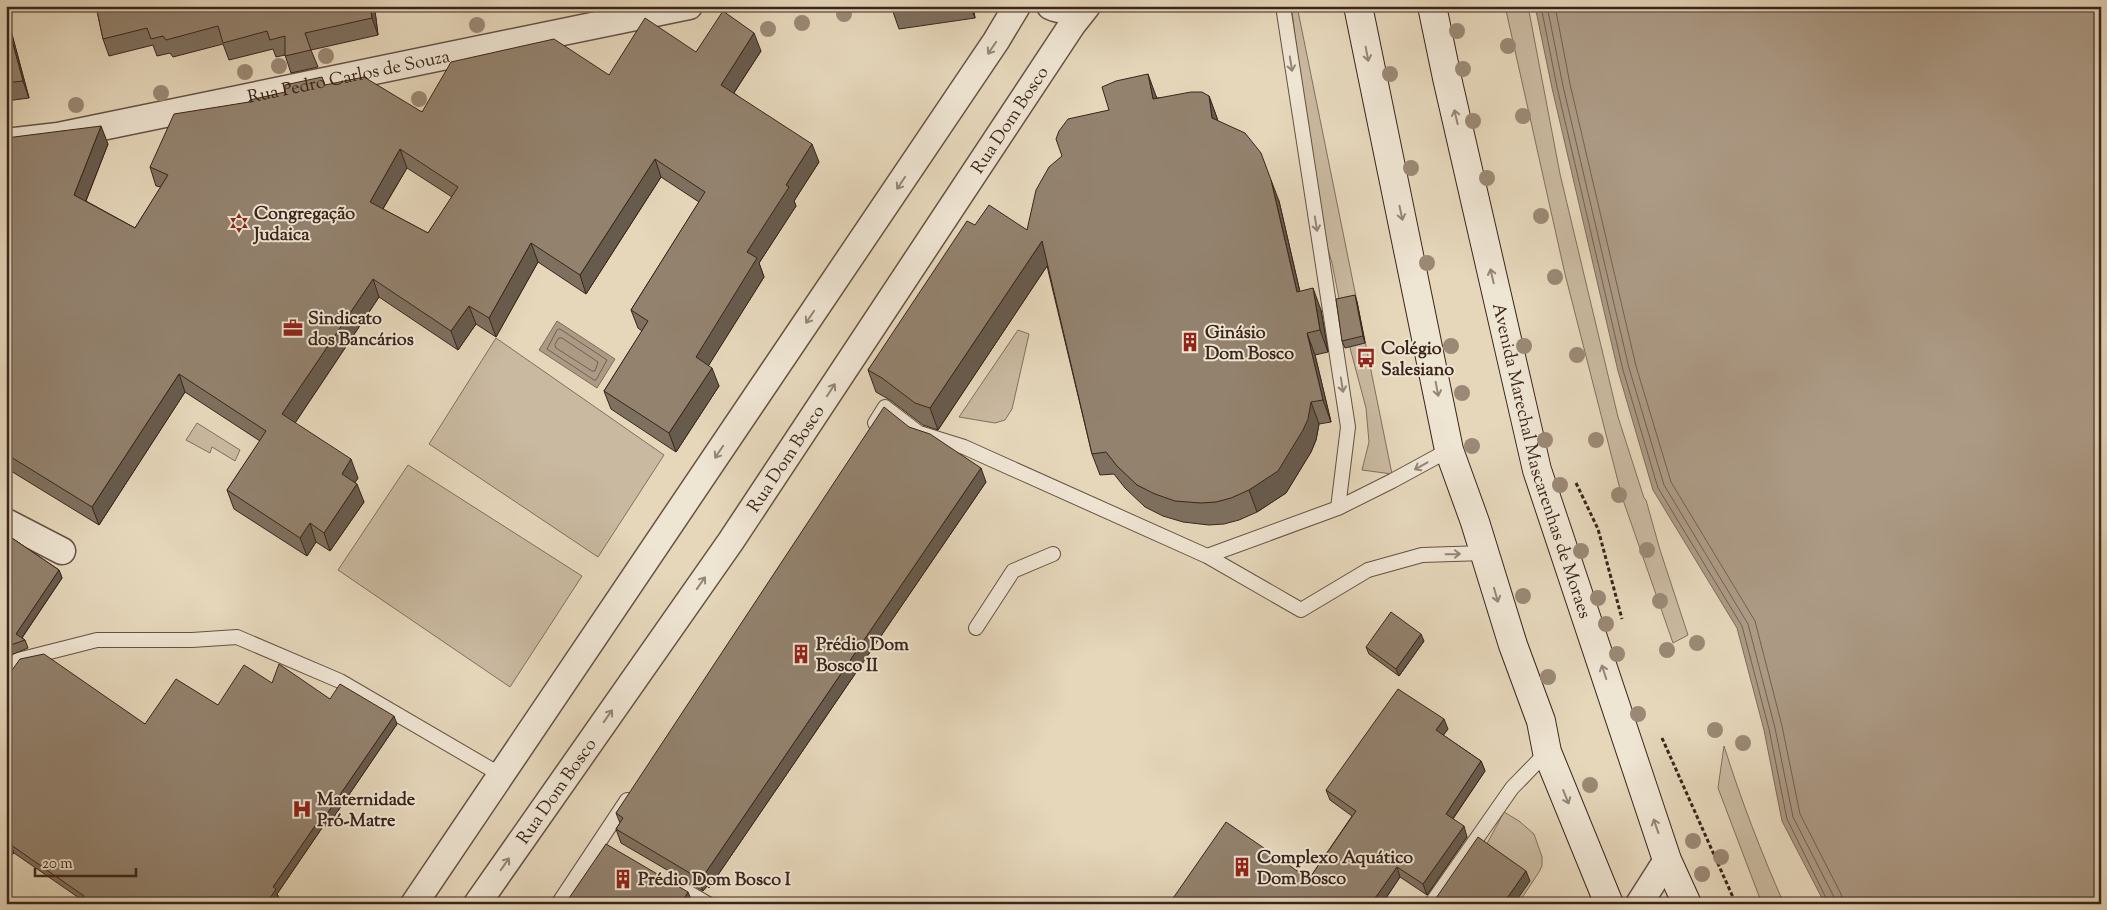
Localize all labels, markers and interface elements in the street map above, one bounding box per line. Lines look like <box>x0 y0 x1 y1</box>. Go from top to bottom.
one-way arrow <box>987 41 997 55</box>
street label: Rua Pedro Carlos de Souza <box>245 45 453 112</box>
one-way arrow <box>1363 46 1373 62</box>
one-way arrow <box>1287 55 1297 71</box>
street label: Rua Dom Bosco <box>966 62 1056 180</box>
one-way arrow <box>1451 110 1460 126</box>
one-way arrow <box>896 175 906 189</box>
place label: Congregação Judaica <box>252 202 355 249</box>
one-way arrow <box>1397 205 1406 221</box>
synagogue icon: Congregação Judaica <box>228 212 250 234</box>
one-way arrow <box>1312 216 1322 232</box>
one-way arrow <box>1487 268 1496 284</box>
street label: Avenida Marechal Mascarenhas de Moraes <box>1484 301 1597 622</box>
place label: Sindicato dos Bancários <box>308 307 414 354</box>
one-way arrow <box>805 310 815 324</box>
office icon: Sindicato dos Bancários <box>282 317 304 339</box>
place label: Ginásio Dom Bosco <box>1205 321 1294 368</box>
building icon: Ginásio Dom Bosco <box>1179 331 1201 353</box>
place label: Colégio Salesiano <box>1381 337 1454 384</box>
bus stop icon: Colégio Salesiano <box>1355 347 1377 369</box>
one-way arrow <box>1337 377 1347 393</box>
one-way arrow <box>1433 381 1442 397</box>
one-way arrow <box>826 384 836 398</box>
street label: Rua Dom Bosco <box>742 400 832 518</box>
one-way arrow <box>714 445 724 459</box>
one-way arrow <box>1413 461 1428 471</box>
one-way arrow <box>1444 549 1461 559</box>
one-way arrow <box>696 577 706 591</box>
one-way arrow <box>1492 587 1502 603</box>
place label: Prédio Dom Bosco II <box>816 633 909 680</box>
building icon: Prédio Dom Bosco II <box>790 643 812 665</box>
one-way arrow <box>1598 665 1608 681</box>
one-way arrow <box>603 710 613 724</box>
street label: Rua Dom Bosco <box>512 734 604 850</box>
place label: Maternidade Pró-Matre <box>317 788 416 835</box>
one-way arrow <box>1561 789 1571 804</box>
hospital icon: Maternidade Pró-Matre <box>291 798 313 820</box>
one-way arrow <box>1650 819 1660 835</box>
scale bar <box>35 845 136 877</box>
place label: Complexo Aquático Dom Bosco <box>1257 846 1413 893</box>
text: 20 m <box>42 854 73 875</box>
building icon: Complexo Aquático Dom Bosco <box>1231 856 1253 878</box>
one-way arrow <box>500 857 510 871</box>
building icon: Prédio Dom Bosco I <box>612 868 634 890</box>
place label: Prédio Dom Bosco I <box>638 868 791 894</box>

